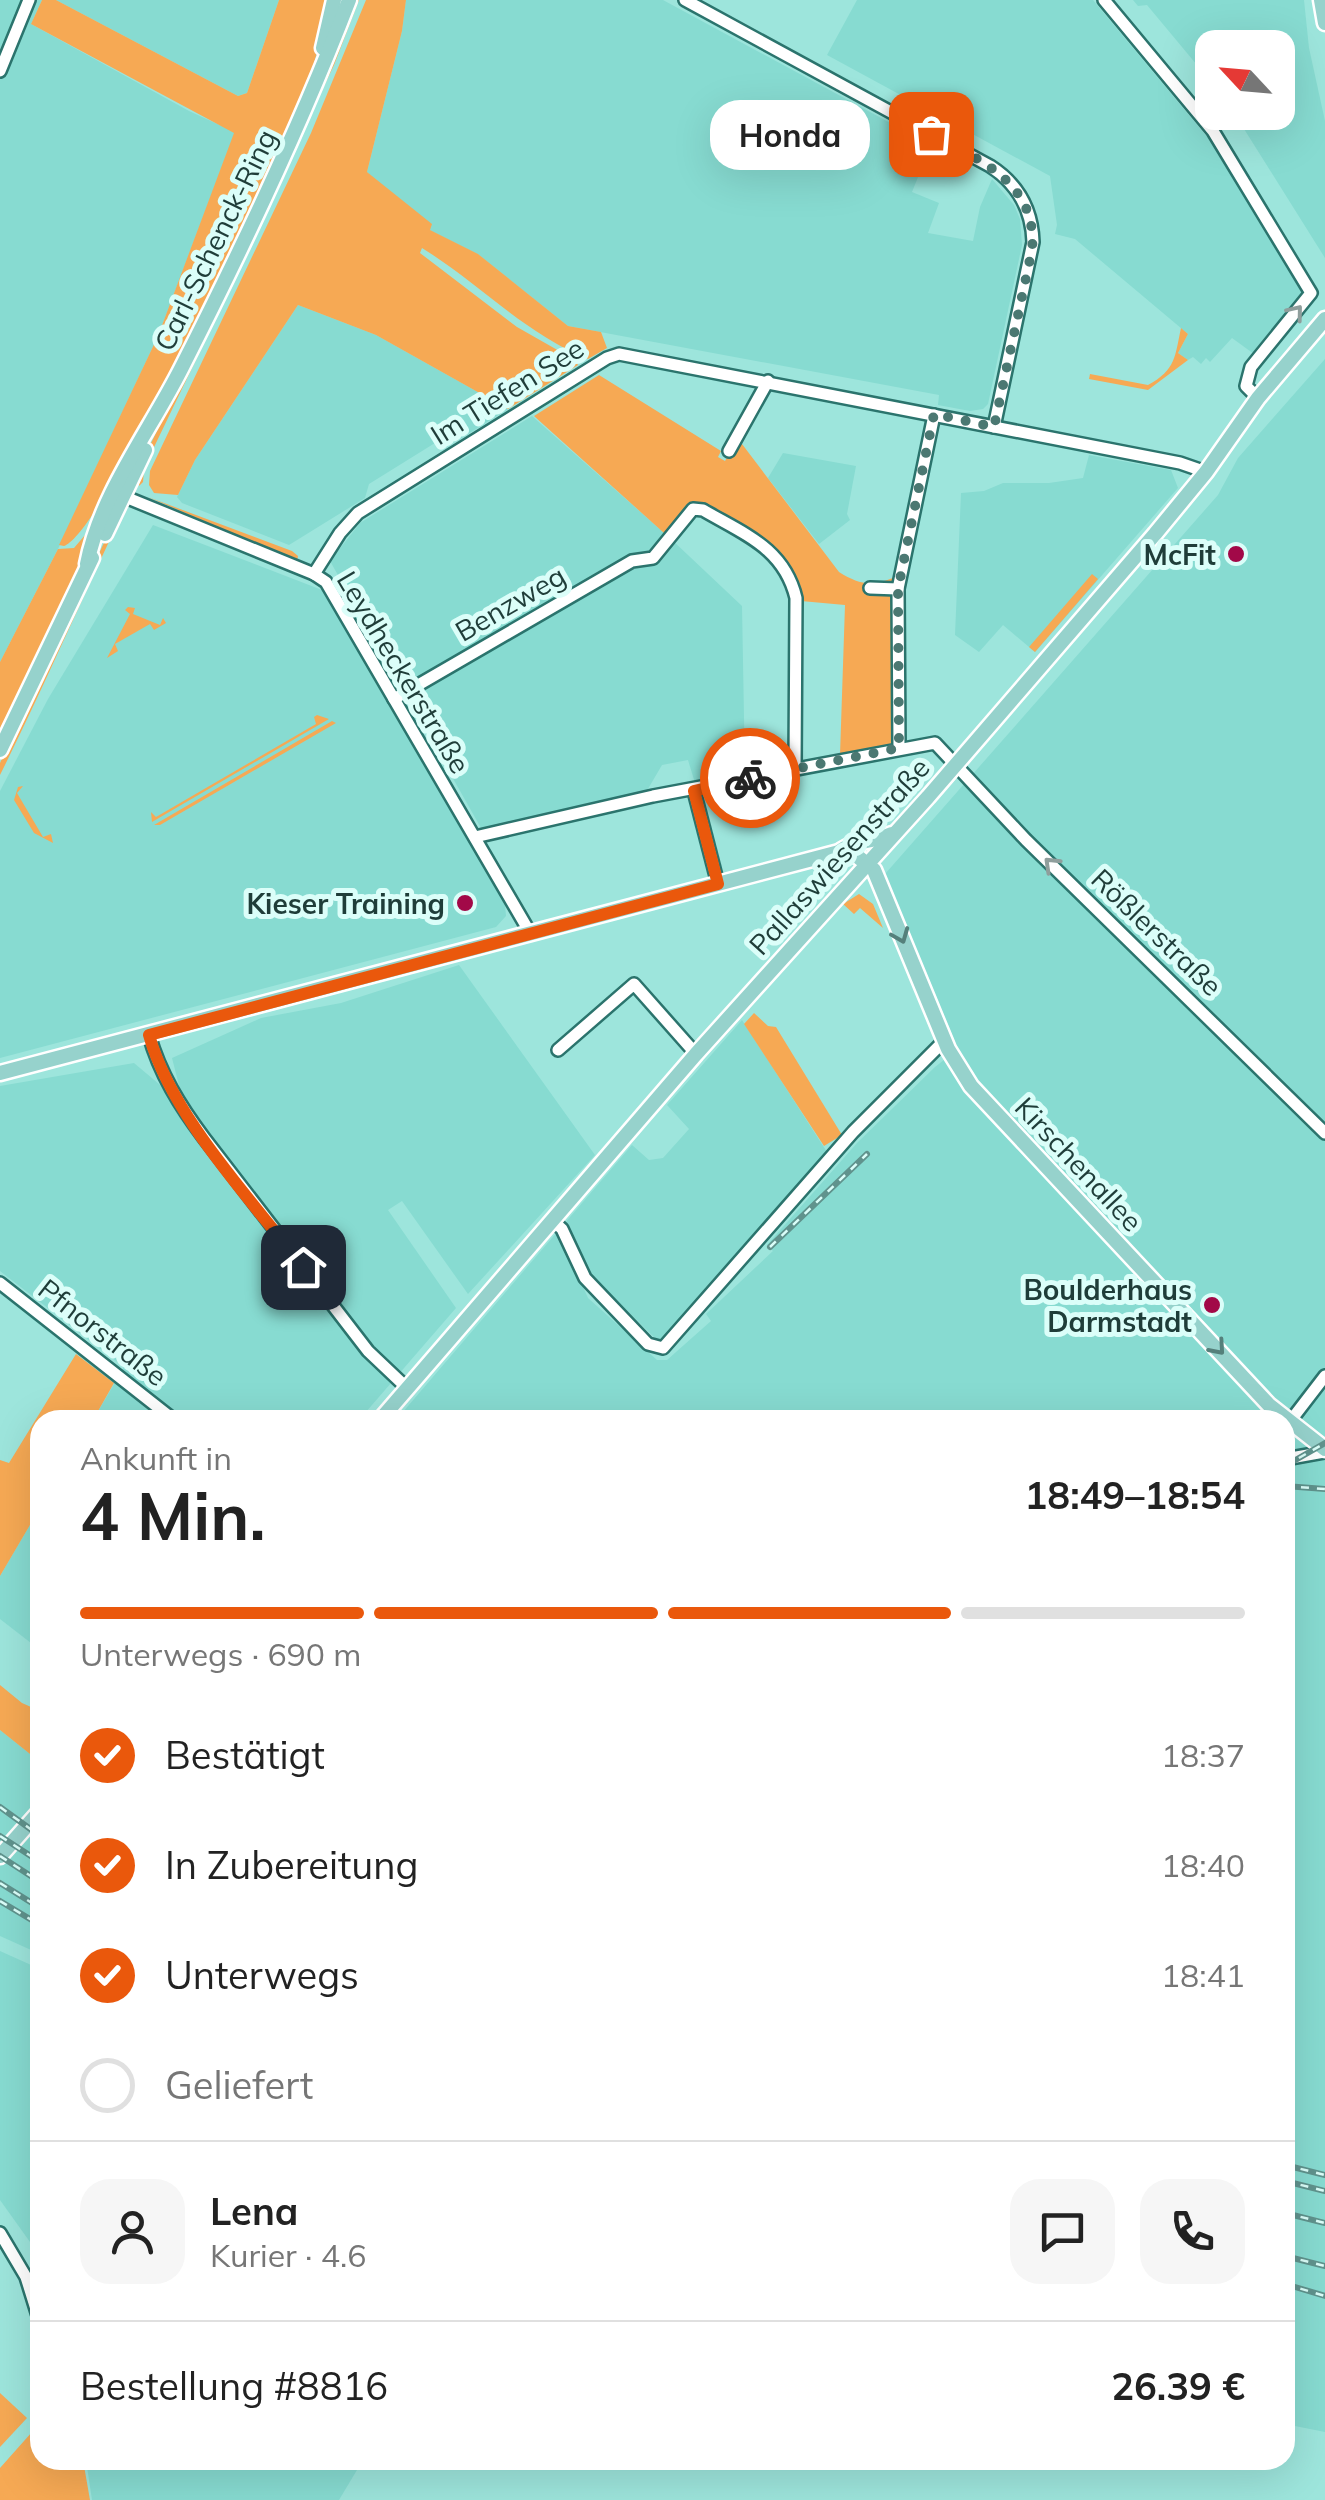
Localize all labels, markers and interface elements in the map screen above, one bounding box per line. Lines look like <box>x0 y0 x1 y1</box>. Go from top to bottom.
north arrow <box>1195 30 1295 130</box>
map controls <box>1195 30 1295 130</box>
pin <box>889 92 974 177</box>
callout: Honda <box>711 99 871 169</box>
icon: bag <box>904 107 959 162</box>
text: Honda <box>739 115 841 155</box>
street label: Carl-Schenck-Ring <box>146 124 284 356</box>
one-way arrow <box>1284 305 1302 323</box>
street label: Im Tiefen See <box>424 330 590 452</box>
place label: McFit <box>1144 537 1216 572</box>
marker: McFit <box>1225 543 1247 565</box>
street label: Benzweg <box>449 558 571 648</box>
street label: Leydheckerstraße <box>330 564 478 780</box>
courier <box>700 728 800 828</box>
street label: Pallaswiesenstraße <box>741 750 937 962</box>
icon: bike <box>723 751 778 806</box>
one-way arrow <box>1045 858 1063 876</box>
street label: Rößlerstraße <box>1084 861 1230 1003</box>
place label: Kieser Training <box>246 886 445 921</box>
marker: Kieser Training <box>454 892 476 914</box>
one-way arrow <box>890 926 910 944</box>
street label: Kirschenallee <box>1008 1090 1150 1238</box>
pin <box>261 1225 346 1310</box>
icon: home <box>276 1240 331 1295</box>
street label: Pfnorstraße <box>32 1271 174 1393</box>
place label: Boulderhaus Darmstadt <box>1023 1272 1192 1339</box>
marker: Boulderhaus Darmstadt <box>1201 1294 1223 1316</box>
one-way arrow <box>1206 1336 1224 1355</box>
text: Ankunft in <box>80 1438 232 1478</box>
text: 18:49–18:54 <box>1025 1471 1245 1519</box>
text: 4 Min. <box>80 1475 266 1556</box>
text: Unterwegs · 690 m <box>80 1634 361 1674</box>
icon: check <box>80 1728 135 1783</box>
text: Bestätigt <box>165 1731 325 1779</box>
text: 18:37 <box>1161 1735 1245 1775</box>
icon: check <box>80 1838 135 1893</box>
text: In Zubereitung <box>165 1841 418 1889</box>
text: 18:40 <box>1161 1845 1245 1885</box>
icon: check <box>80 1948 135 2003</box>
text: Unterwegs <box>165 1951 359 1999</box>
text: 18:41 <box>1161 1955 1245 1995</box>
text: Geliefert <box>165 2061 313 2109</box>
button: person <box>80 2179 185 2284</box>
button: chat <box>1010 2179 1115 2284</box>
button: phone <box>1140 2179 1245 2284</box>
text: Lena <box>210 2187 298 2235</box>
text: Kurier · 4.6 <box>210 2235 366 2275</box>
text: Bestellung #8816 <box>80 2362 388 2410</box>
text: 26.39 € <box>1111 2362 1245 2410</box>

